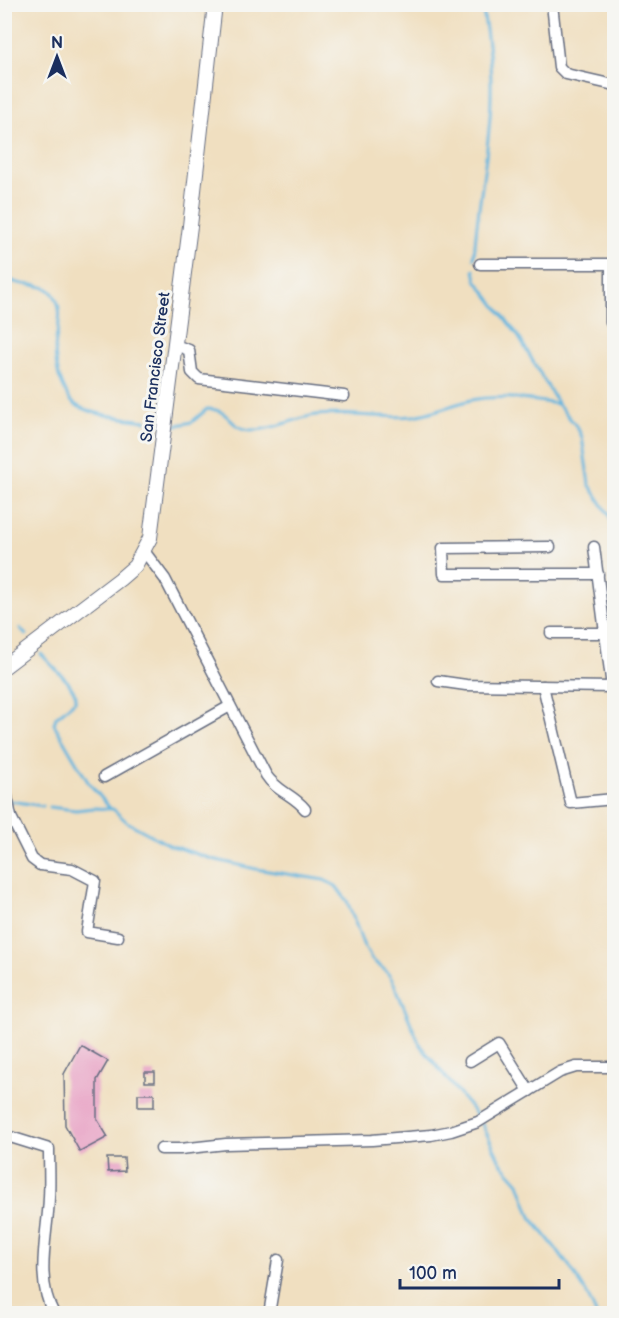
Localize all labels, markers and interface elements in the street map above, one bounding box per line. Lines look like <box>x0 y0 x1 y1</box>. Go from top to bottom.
north arrow <box>27 27 87 87</box>
text: N <box>51 34 63 53</box>
street label: San Francisco Street <box>137 291 175 443</box>
scale bar <box>400 1252 559 1290</box>
text: 100 m <box>409 1263 457 1284</box>

